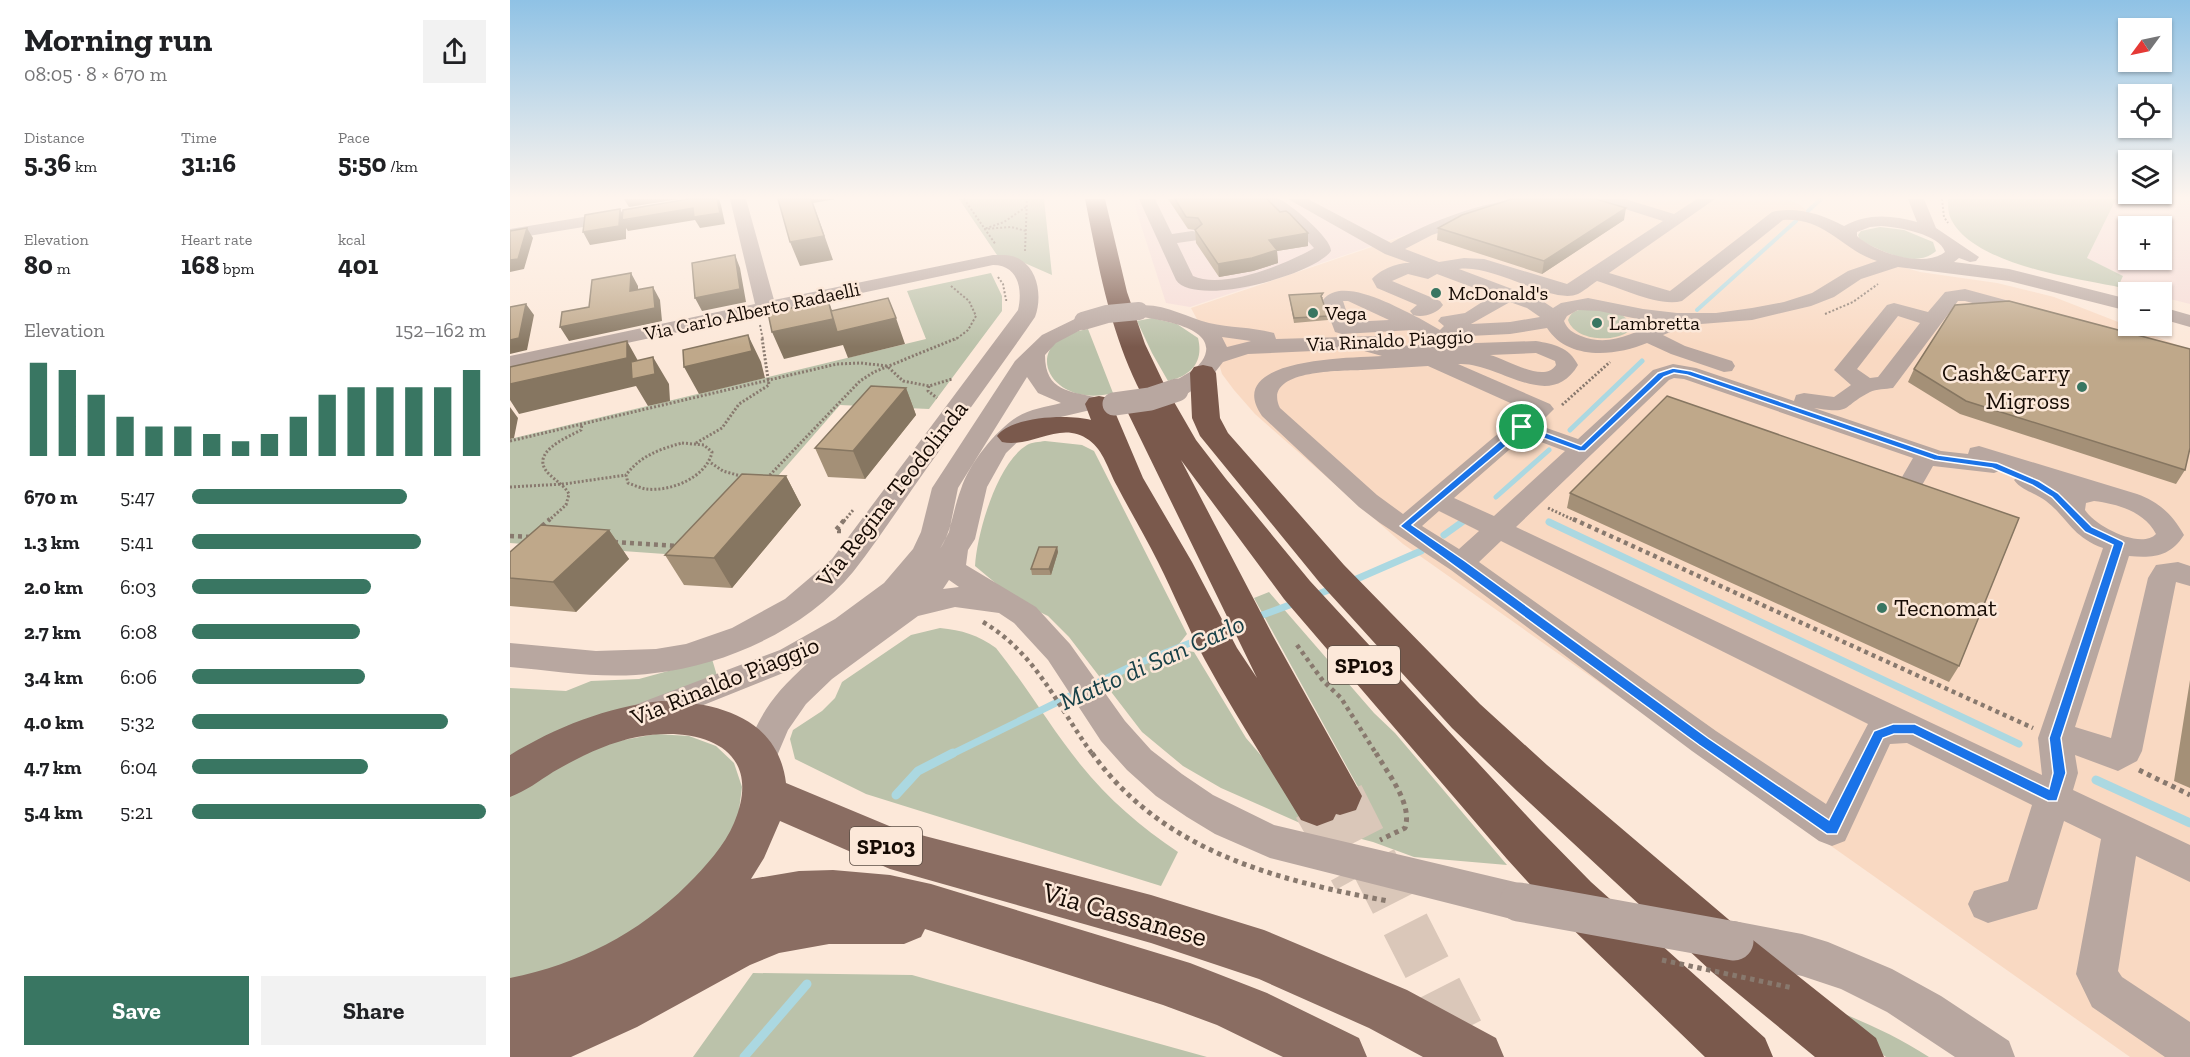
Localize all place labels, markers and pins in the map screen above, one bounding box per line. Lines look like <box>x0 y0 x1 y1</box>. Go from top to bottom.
place label: McDonald's <box>1448 281 1548 305</box>
marker: McDonald's <box>1429 286 1443 300</box>
place label: Vega <box>1324 301 1367 325</box>
marker: Vega <box>1306 306 1320 320</box>
place label: Lambretta <box>1609 311 1700 335</box>
marker: Lambretta <box>1590 316 1604 330</box>
place label: Cash&Carry Migross <box>1942 358 2071 415</box>
marker: Cash&Carry Migross <box>2075 380 2089 394</box>
pin <box>1496 401 1547 452</box>
place label: Tecnomat <box>1894 593 1997 622</box>
marker: Tecnomat <box>1875 601 1889 615</box>

